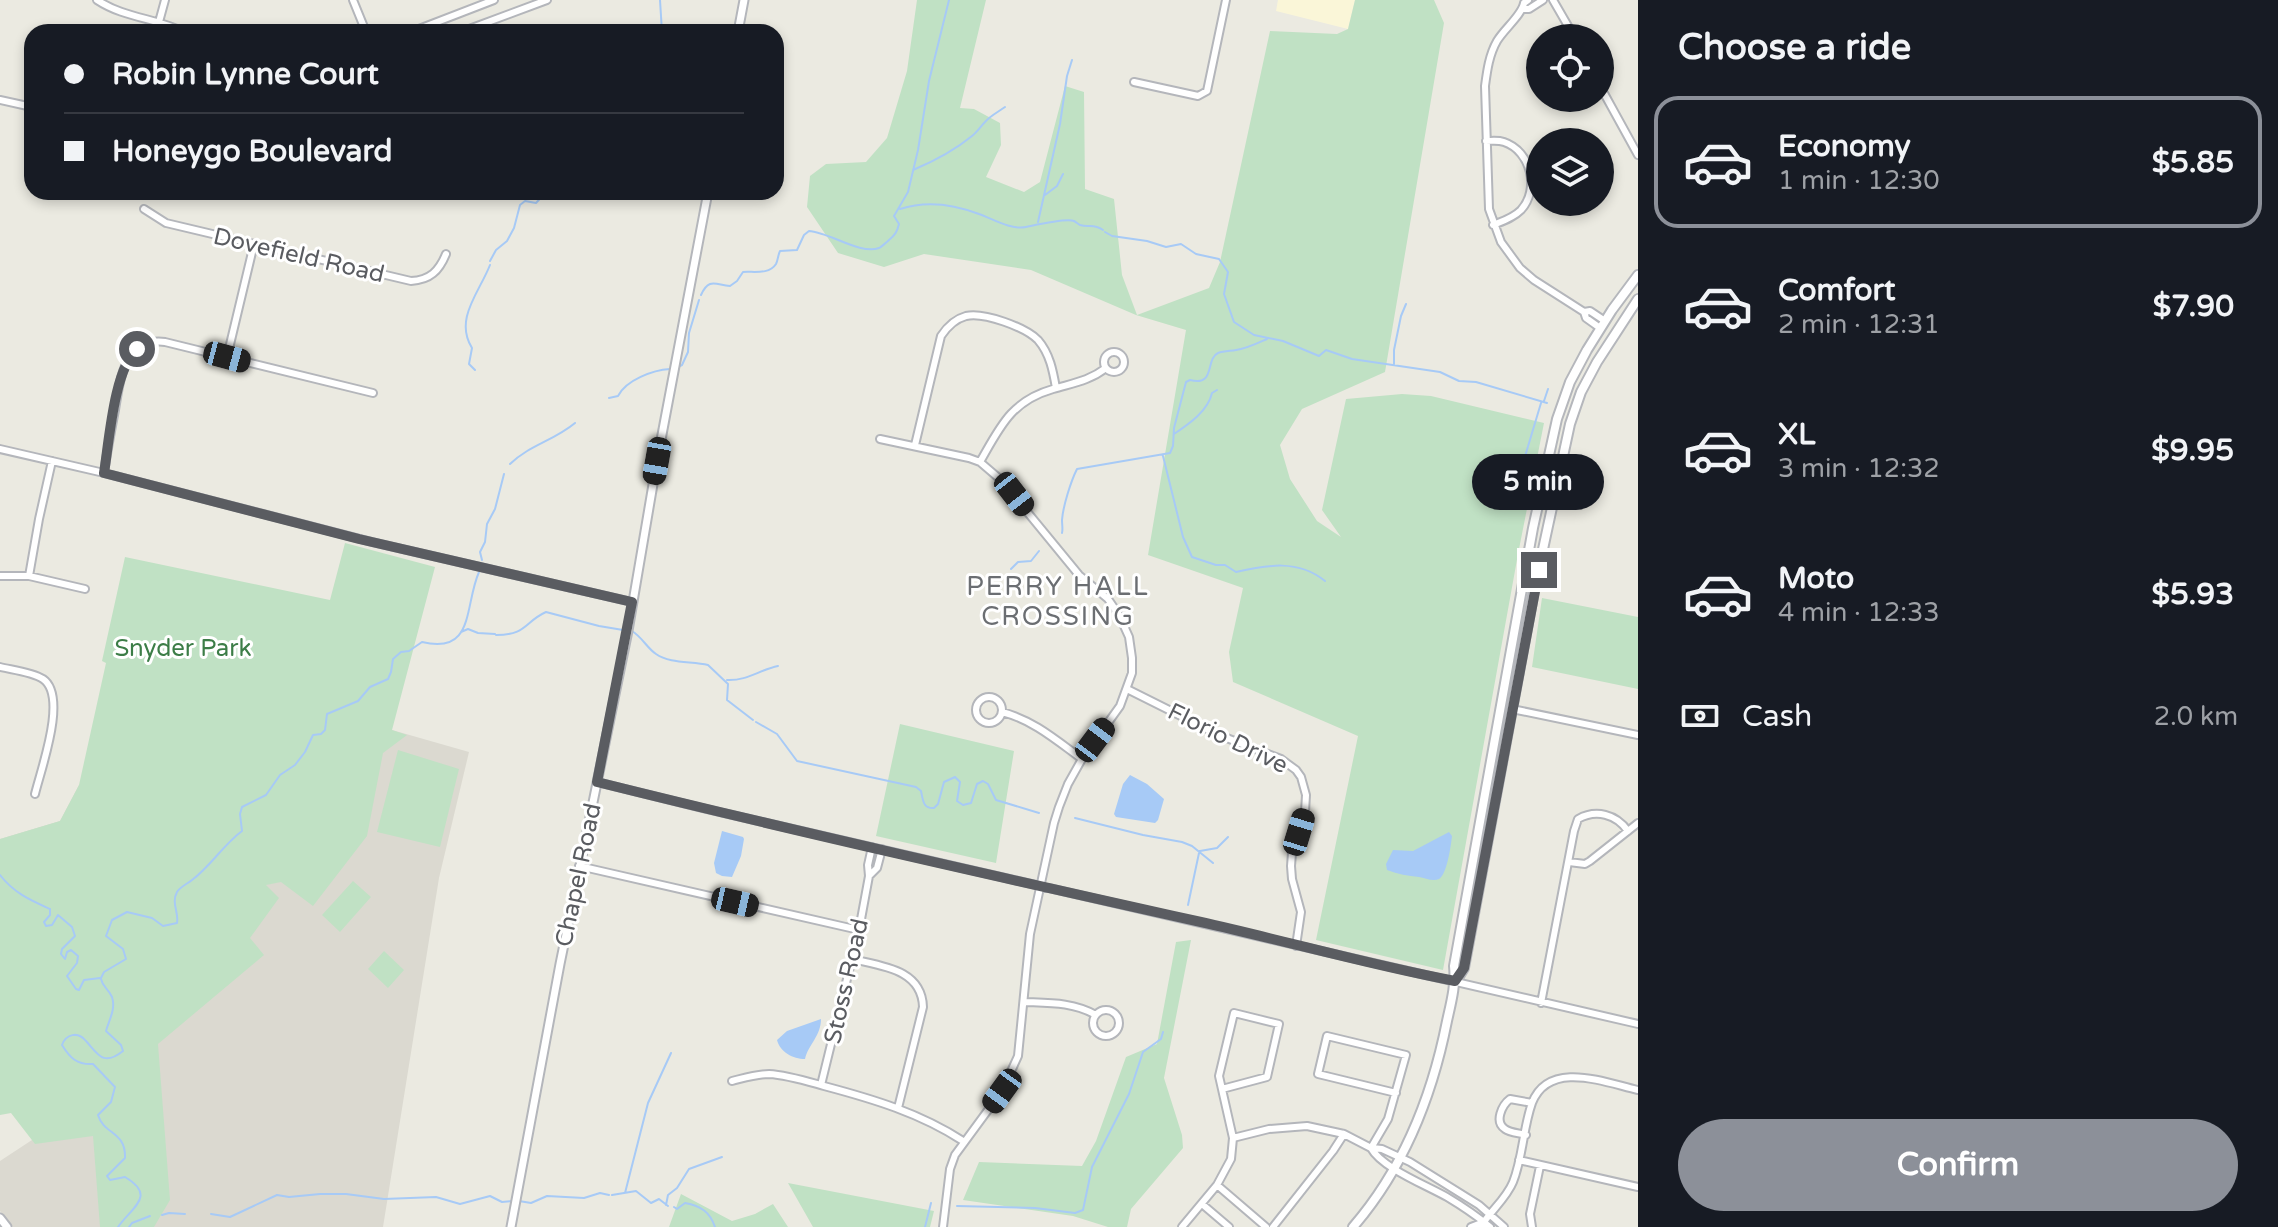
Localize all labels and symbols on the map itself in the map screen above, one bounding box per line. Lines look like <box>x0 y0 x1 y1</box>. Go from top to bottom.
street label: Dovefield Road <box>211 222 387 289</box>
route start <box>119 331 155 367</box>
car <box>201 339 253 375</box>
car <box>641 435 673 487</box>
callout: 5 min <box>1473 454 1605 510</box>
car <box>990 468 1038 520</box>
route end <box>1521 552 1557 588</box>
district label: PERRY HALL CROSSING <box>966 571 1150 632</box>
park label: Snyder Park <box>114 634 252 663</box>
street label: Florio Drive <box>1163 697 1293 780</box>
car <box>1071 714 1119 766</box>
street label: Chapel Road <box>549 801 608 950</box>
car <box>1281 806 1317 858</box>
car <box>709 885 761 919</box>
street label: Stoss Road <box>818 916 875 1046</box>
car <box>978 1065 1026 1117</box>

